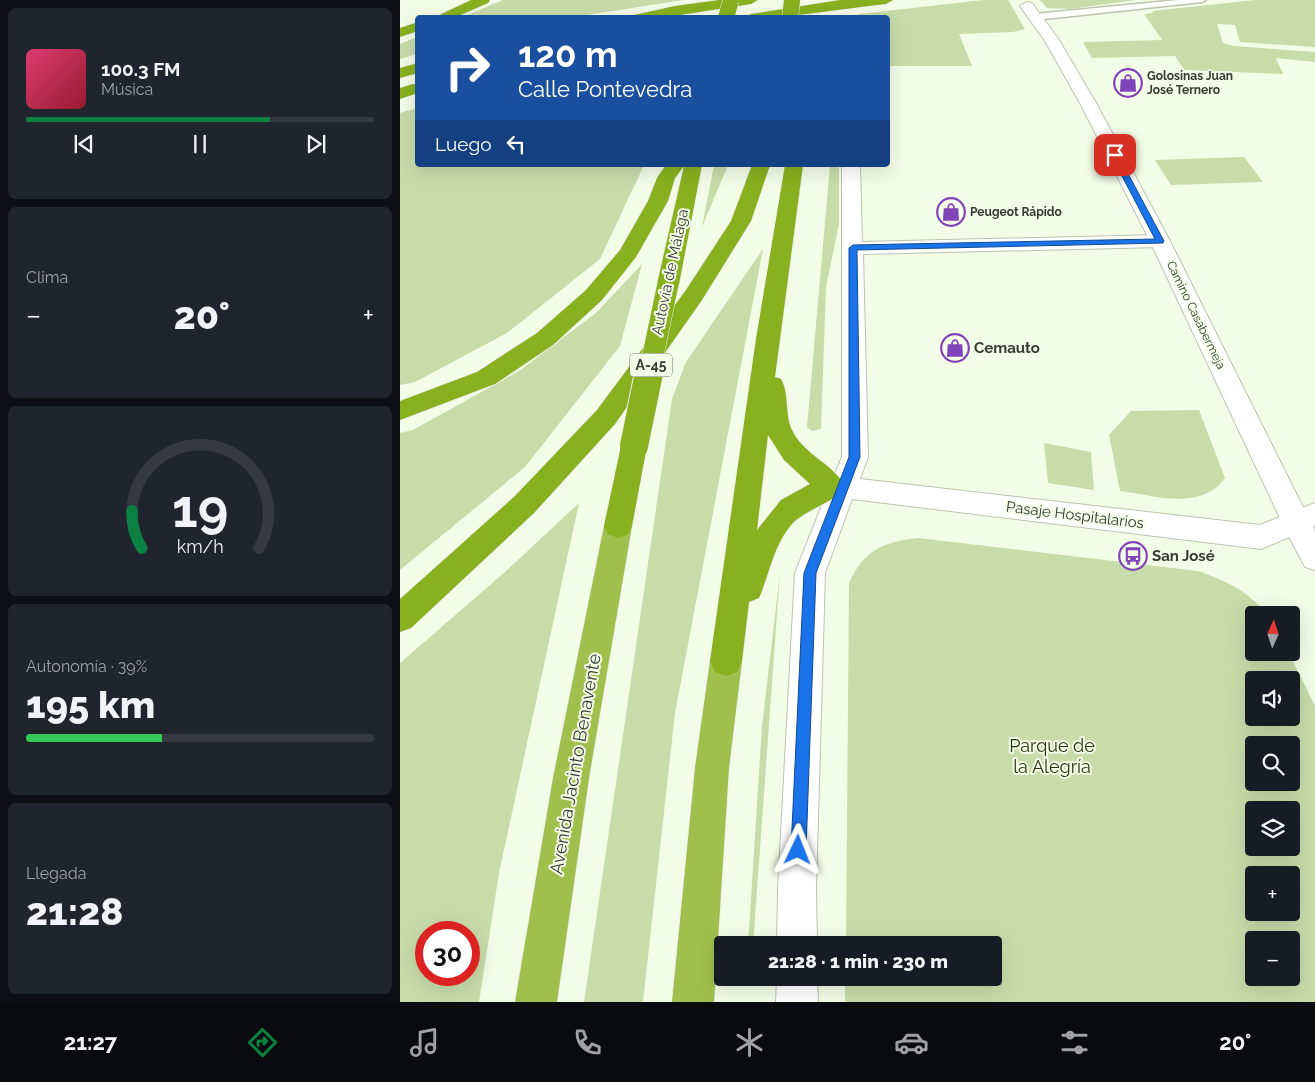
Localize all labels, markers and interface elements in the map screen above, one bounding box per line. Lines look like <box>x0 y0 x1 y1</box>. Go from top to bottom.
text: 120 m <box>518 34 618 75</box>
icon: right <box>435 35 500 100</box>
text: 100.3 FM <box>101 58 181 80</box>
shop icon: Golosinas Juan José Ternero <box>1113 68 1143 98</box>
place label: Golosinas Juan José Ternero <box>1147 69 1233 97</box>
text: Calle Pontevedra <box>518 76 692 102</box>
text: Música <box>101 80 153 99</box>
icon: previous <box>70 130 98 158</box>
icon: pause <box>186 130 214 158</box>
icon: next <box>302 130 330 158</box>
icon: left <box>502 130 530 158</box>
text: Luego <box>435 133 492 155</box>
pin <box>1094 134 1136 176</box>
icon: arrive <box>1101 141 1129 169</box>
shop icon: Peugeot Rápido <box>936 197 966 227</box>
place label: Peugeot Rápido <box>970 205 1062 219</box>
street label: Autovía de Málaga <box>648 207 692 337</box>
street label: Camino Casabermeja <box>1164 259 1228 371</box>
text: Clima <box>26 268 68 287</box>
text: 20° <box>174 293 230 338</box>
text: − <box>26 299 41 332</box>
text: + <box>362 299 374 332</box>
shop icon: Cemauto <box>940 333 970 363</box>
place label: Cemauto <box>974 339 1040 357</box>
road number: A-45 <box>630 354 672 376</box>
text: 19 <box>172 478 228 539</box>
street label: Pasaje Hospitalarios <box>1005 498 1145 532</box>
text: km/h <box>176 536 224 557</box>
bus stop icon: San José <box>1118 541 1148 571</box>
place label: San José <box>1152 547 1215 565</box>
north arrow <box>1245 606 1300 661</box>
map controls <box>1245 606 1300 986</box>
street label: Avenida Jacinto Benavente <box>545 652 605 876</box>
text: Autonomía · 39% <box>26 657 147 676</box>
button: sound <box>1245 671 1300 726</box>
text: 195 km <box>26 682 155 727</box>
park label: Parque de la Alegría <box>1009 735 1095 777</box>
button: search <box>1245 736 1300 791</box>
button: layers <box>1245 801 1300 856</box>
position arrow <box>771 823 823 875</box>
text: Llegada <box>26 864 86 883</box>
button: + <box>1245 866 1300 921</box>
text: 21:28 <box>26 889 123 934</box>
speed limit sign: 30 <box>415 921 480 986</box>
button: − <box>1245 931 1300 986</box>
text: 21:28 · 1 min · 230 m <box>768 950 948 972</box>
icon: directions <box>245 1025 280 1060</box>
icon: music <box>407 1025 442 1060</box>
icon: phone <box>570 1025 605 1060</box>
icon: climate <box>732 1025 767 1060</box>
icon: car <box>894 1025 929 1060</box>
icon: filters <box>1057 1025 1092 1060</box>
text: 21:27 <box>64 1029 117 1055</box>
text: 20° <box>1219 1029 1251 1055</box>

